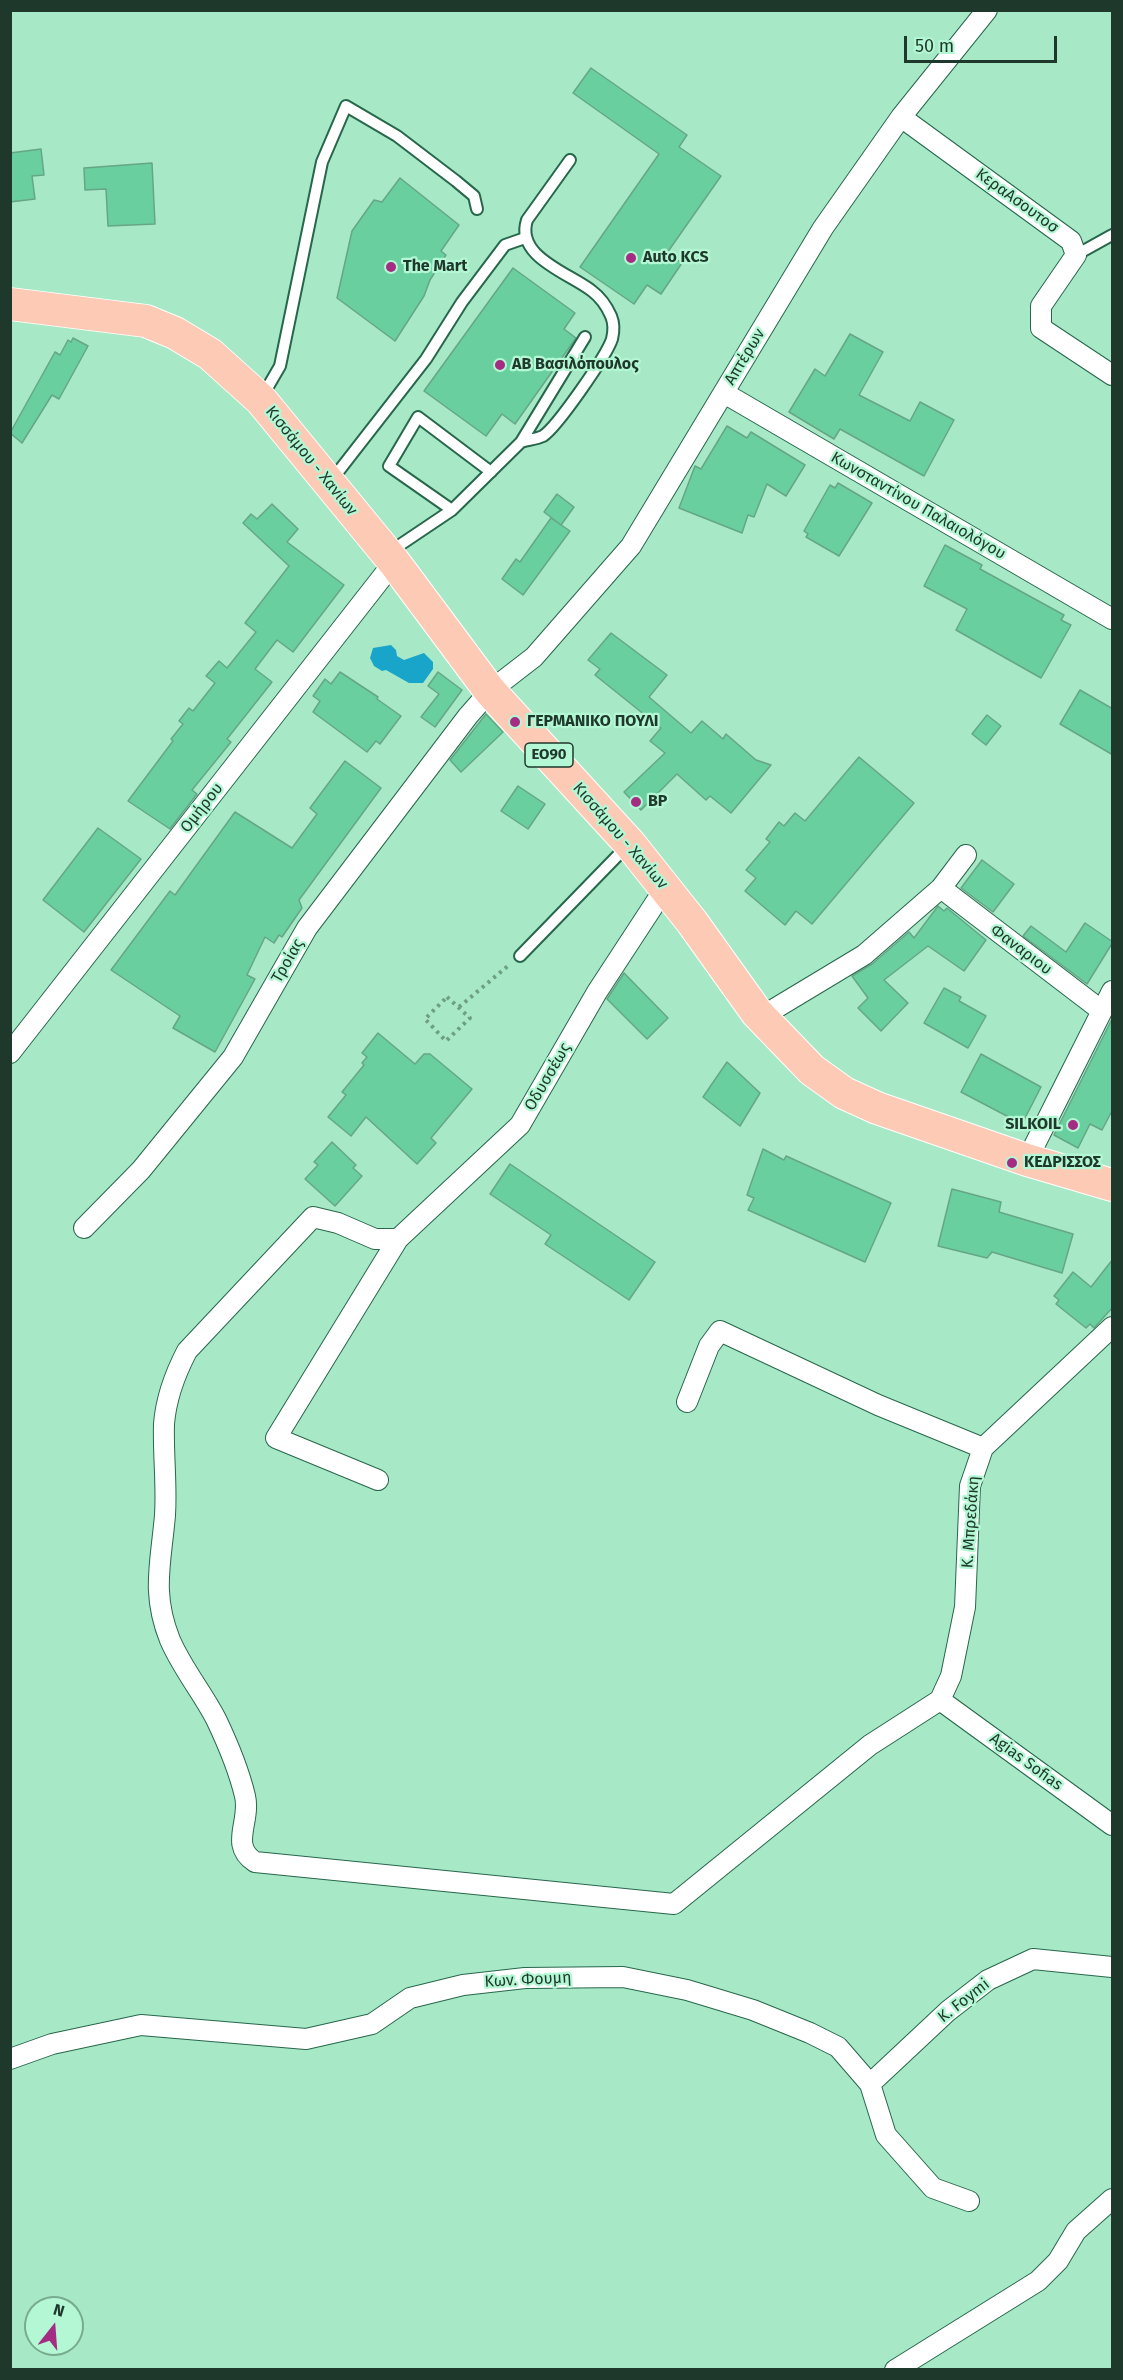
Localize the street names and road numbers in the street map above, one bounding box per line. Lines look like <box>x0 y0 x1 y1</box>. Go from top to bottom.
street label: ΚεραΑσουτοσ <box>972 165 1062 237</box>
street label: Απτέρων <box>721 325 769 389</box>
street label: Κισσάμου - Χανίων <box>261 402 361 520</box>
street label: Κωνσταντίνου Παλαιολόγου <box>827 448 1009 564</box>
road number: ΕΟ90 <box>525 743 573 767</box>
street label: Ομήρου <box>177 779 227 837</box>
street label: Κισσάμου - Χανίων <box>568 779 672 893</box>
street label: Φαναριου <box>987 921 1055 979</box>
street label: Τροίας <box>268 936 308 986</box>
street label: Οδυσσέως <box>521 1040 575 1114</box>
street label: Κ. Μπρεδάκη <box>958 1475 984 1569</box>
street label: Agias Sofias <box>986 1729 1066 1795</box>
street label: Κων. Φουμη <box>484 1968 572 1992</box>
street label: K. Foymi <box>934 1975 994 2027</box>

